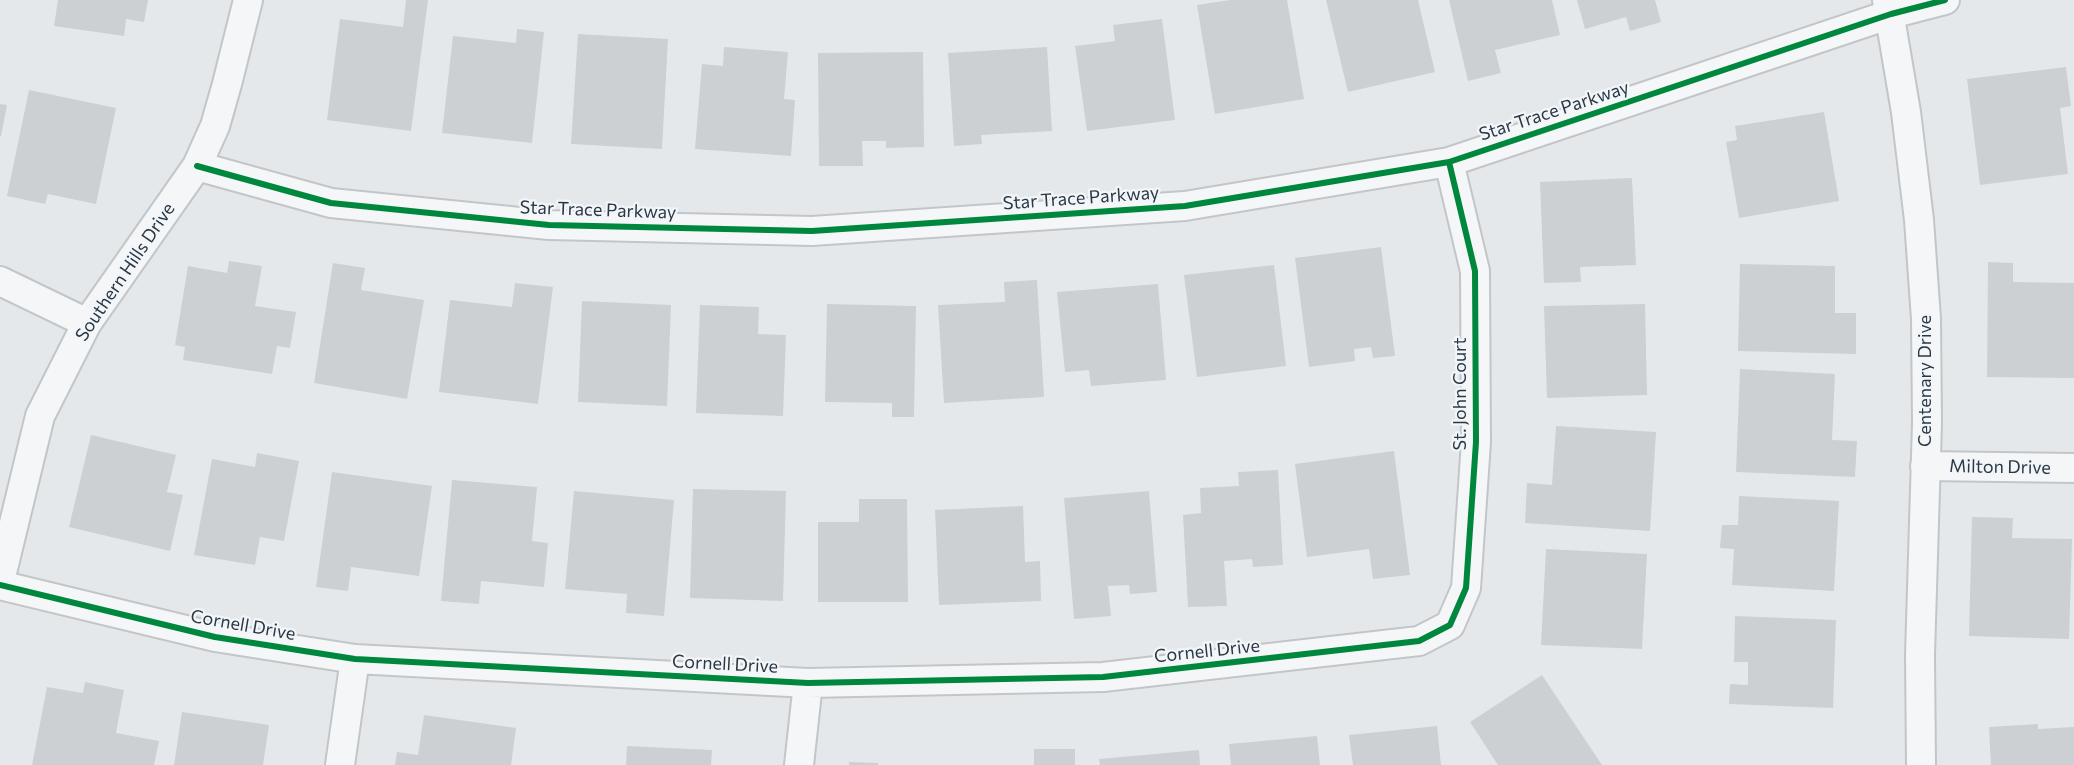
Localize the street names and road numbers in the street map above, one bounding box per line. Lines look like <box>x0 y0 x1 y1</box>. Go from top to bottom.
street label: Star Trace Parkway <box>1476 77 1632 145</box>
street label: Star Trace Parkway <box>1002 182 1160 214</box>
street label: Star Trace Parkway <box>519 196 677 224</box>
street label: Southern Hills Drive <box>71 199 179 345</box>
street label: Centenary Drive <box>1914 315 1936 447</box>
street label: St. John Court <box>1449 337 1471 451</box>
street label: Milton Drive <box>1949 455 2051 479</box>
street label: Cornell Drive <box>189 605 297 645</box>
street label: Cornell Drive <box>1153 635 1261 667</box>
street label: Cornell Drive <box>671 650 779 678</box>

